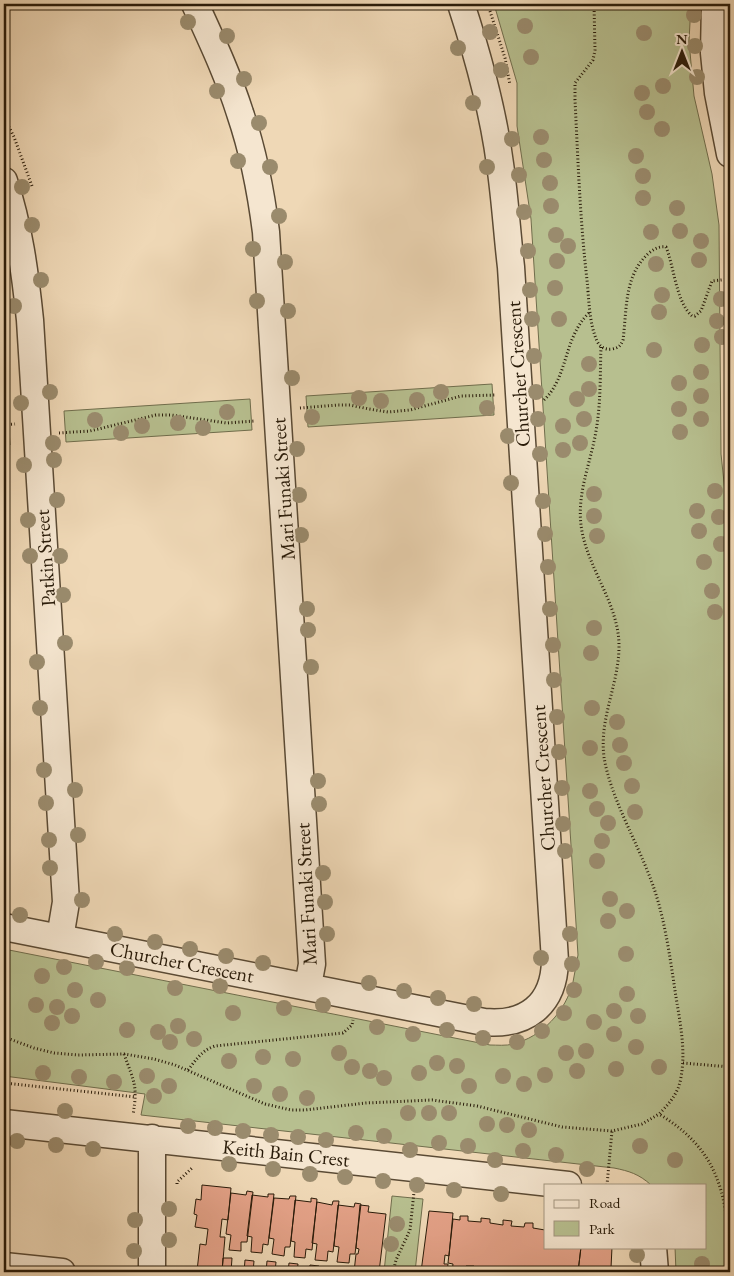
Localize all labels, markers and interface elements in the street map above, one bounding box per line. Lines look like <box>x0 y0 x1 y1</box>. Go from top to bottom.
north arrow <box>656 28 706 78</box>
text: N <box>676 30 688 48</box>
street label: Churcher Crescent <box>500 299 536 448</box>
street label: Mari Funaki Street <box>265 416 301 561</box>
street label: Patkin Street <box>29 508 61 607</box>
street label: Churcher Crescent <box>525 703 561 852</box>
street label: Mari Funaki Street <box>289 821 323 966</box>
street label: Churcher Crescent <box>108 935 257 989</box>
street label: Keith Bain Crest <box>221 1133 351 1173</box>
legend <box>544 1184 706 1248</box>
text: Road <box>589 1193 621 1212</box>
text: Park <box>589 1219 616 1238</box>

